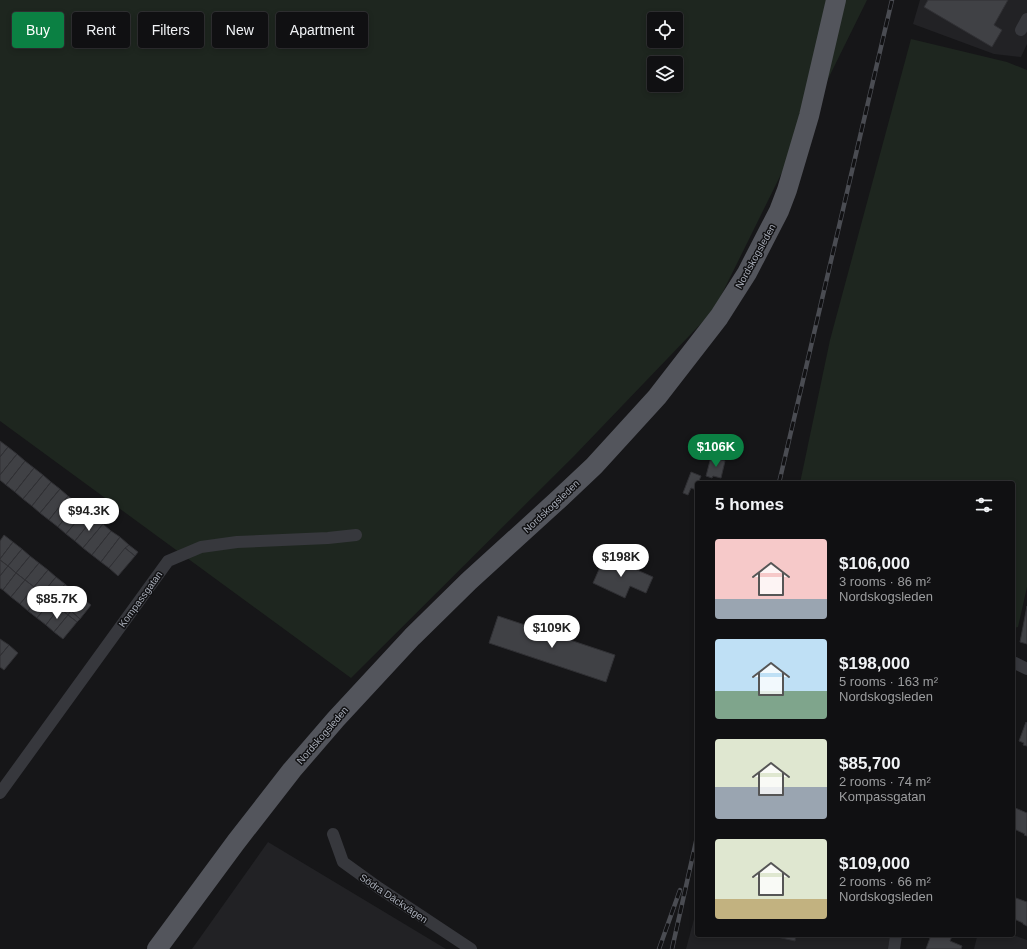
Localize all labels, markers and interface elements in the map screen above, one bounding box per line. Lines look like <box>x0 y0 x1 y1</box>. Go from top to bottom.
chip: Buy <box>12 12 64 48</box>
chip: Rent <box>72 12 130 48</box>
chip: Filters <box>138 12 204 48</box>
chip: New <box>212 12 268 48</box>
chip: Apartment <box>276 12 368 48</box>
map controls <box>647 12 683 92</box>
button: locate <box>647 12 683 48</box>
button: layers <box>647 56 683 92</box>
street label: Nordskogsleden <box>733 222 778 291</box>
pin: $106K <box>688 434 744 468</box>
text: $106K <box>697 439 735 454</box>
street label: Nordskogsleden <box>521 478 582 535</box>
icon: filters <box>973 494 995 516</box>
text: 5 homes <box>715 495 784 514</box>
pin: $94.3K <box>56 498 122 532</box>
text: $94.3K <box>68 503 110 518</box>
pin: $198K <box>593 544 649 578</box>
text: $198K <box>602 549 640 564</box>
text: $106,000 <box>839 554 910 573</box>
icon: home <box>747 555 795 603</box>
street label: Kompassgatan <box>116 569 164 630</box>
text: 3 rooms · 86 m² <box>839 574 931 589</box>
pin: $85.7K <box>24 586 90 620</box>
text: Nordskogsleden <box>839 589 933 604</box>
text: $85.7K <box>36 591 78 606</box>
pin: $109K <box>524 615 580 649</box>
text: $109K <box>533 620 571 635</box>
text: $198,000 <box>839 654 910 673</box>
icon: home <box>747 655 795 703</box>
text: 5 rooms · 163 m² <box>839 674 938 689</box>
text: Nordskogsleden <box>839 689 933 704</box>
street label: Nordskogsleden <box>295 704 350 766</box>
text: $85,700 <box>839 754 900 773</box>
icon: home <box>747 755 795 803</box>
text: 2 rooms · 74 m² <box>839 774 931 789</box>
text: Kompassgatan <box>839 789 926 804</box>
text: $109,000 <box>839 854 910 873</box>
icon: home <box>747 855 795 903</box>
street label: Södra Däckvägen <box>358 872 430 925</box>
text: 2 rooms · 66 m² <box>839 874 931 889</box>
text: Nordskogsleden <box>839 889 933 904</box>

